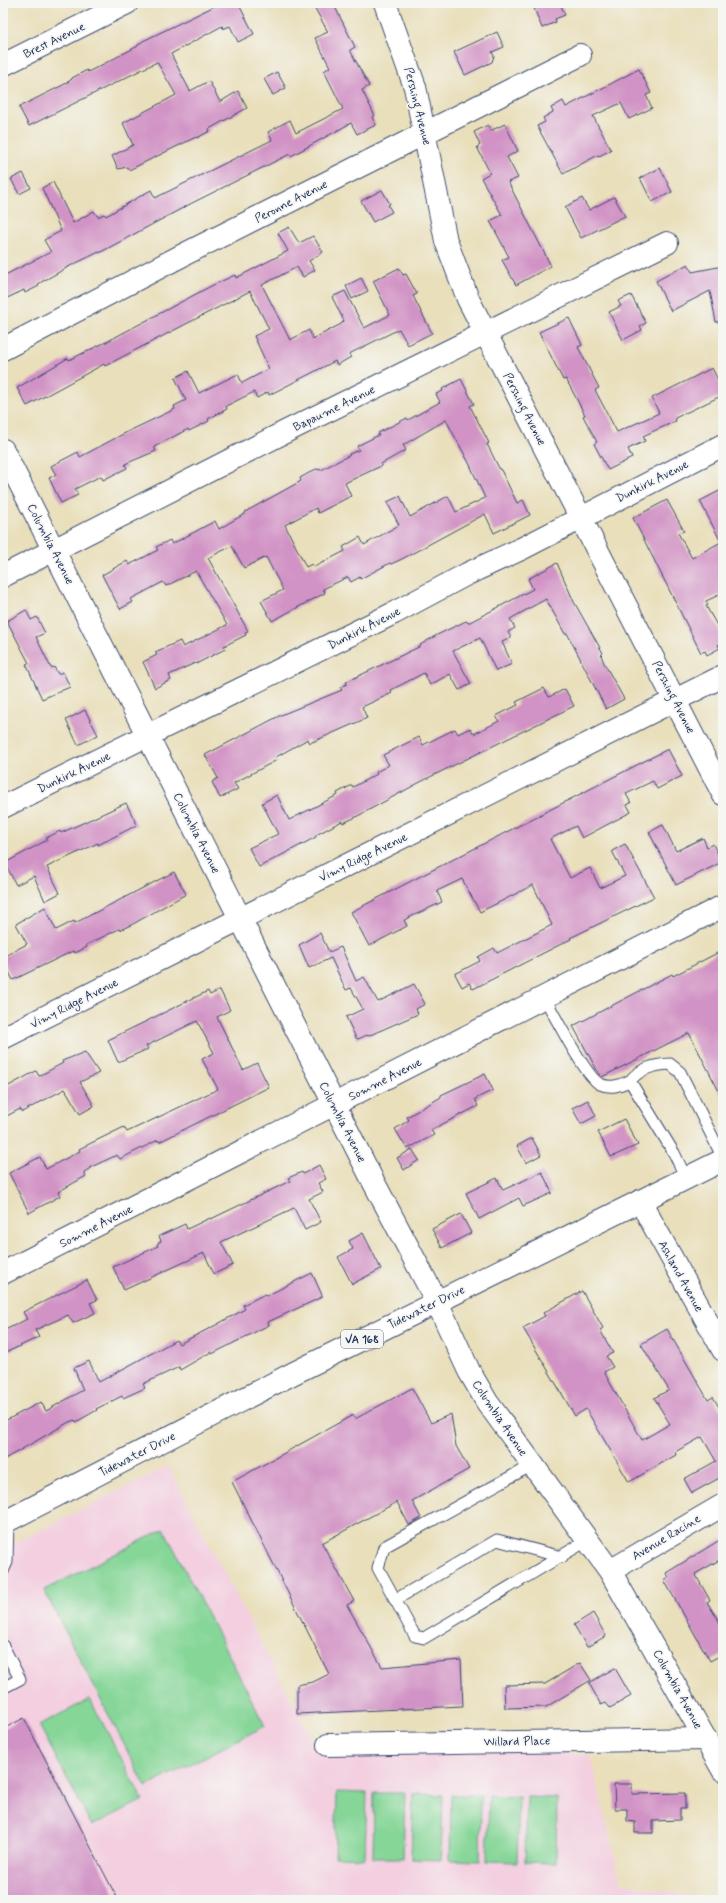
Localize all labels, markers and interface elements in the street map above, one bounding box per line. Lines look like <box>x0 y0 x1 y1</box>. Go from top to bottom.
street label: Brest Avenue <box>21 19 88 63</box>
street label: Pershing Avenue <box>399 66 434 147</box>
street label: Peronne Avenue <box>252 177 331 227</box>
street label: Pershing Avenue <box>498 370 549 449</box>
street label: Bapaume Avenue <box>291 382 378 436</box>
street label: Dunkirk Avenue <box>613 457 692 507</box>
street label: Columbia Avenue <box>23 501 77 588</box>
street label: Dunkirk Avenue <box>325 604 404 654</box>
street label: Pershing Avenue <box>647 658 698 737</box>
street label: Dunkirk Avenue <box>35 748 114 797</box>
street label: Columbia Avenue <box>169 790 223 877</box>
street label: Vimy Ridge Avenue <box>316 829 411 886</box>
street label: Vimy Ridge Avenue <box>28 975 122 1033</box>
street label: Somme Avenue <box>346 1054 425 1105</box>
street label: Columbia Avenue <box>315 1079 369 1166</box>
street label: Somme Avenue <box>57 1201 136 1252</box>
street label: Ashland Avenue <box>654 1238 706 1315</box>
street label: Tidewater Drive <box>385 1282 468 1334</box>
road number: VA 168 <box>341 1330 383 1348</box>
street label: Columbia Avenue <box>468 1377 531 1460</box>
street label: Tidewater Drive <box>96 1429 179 1481</box>
street label: Avenue Racine <box>629 1511 704 1565</box>
street label: Columbia Avenue <box>649 1647 706 1732</box>
street label: Willard Place <box>483 1733 551 1751</box>

